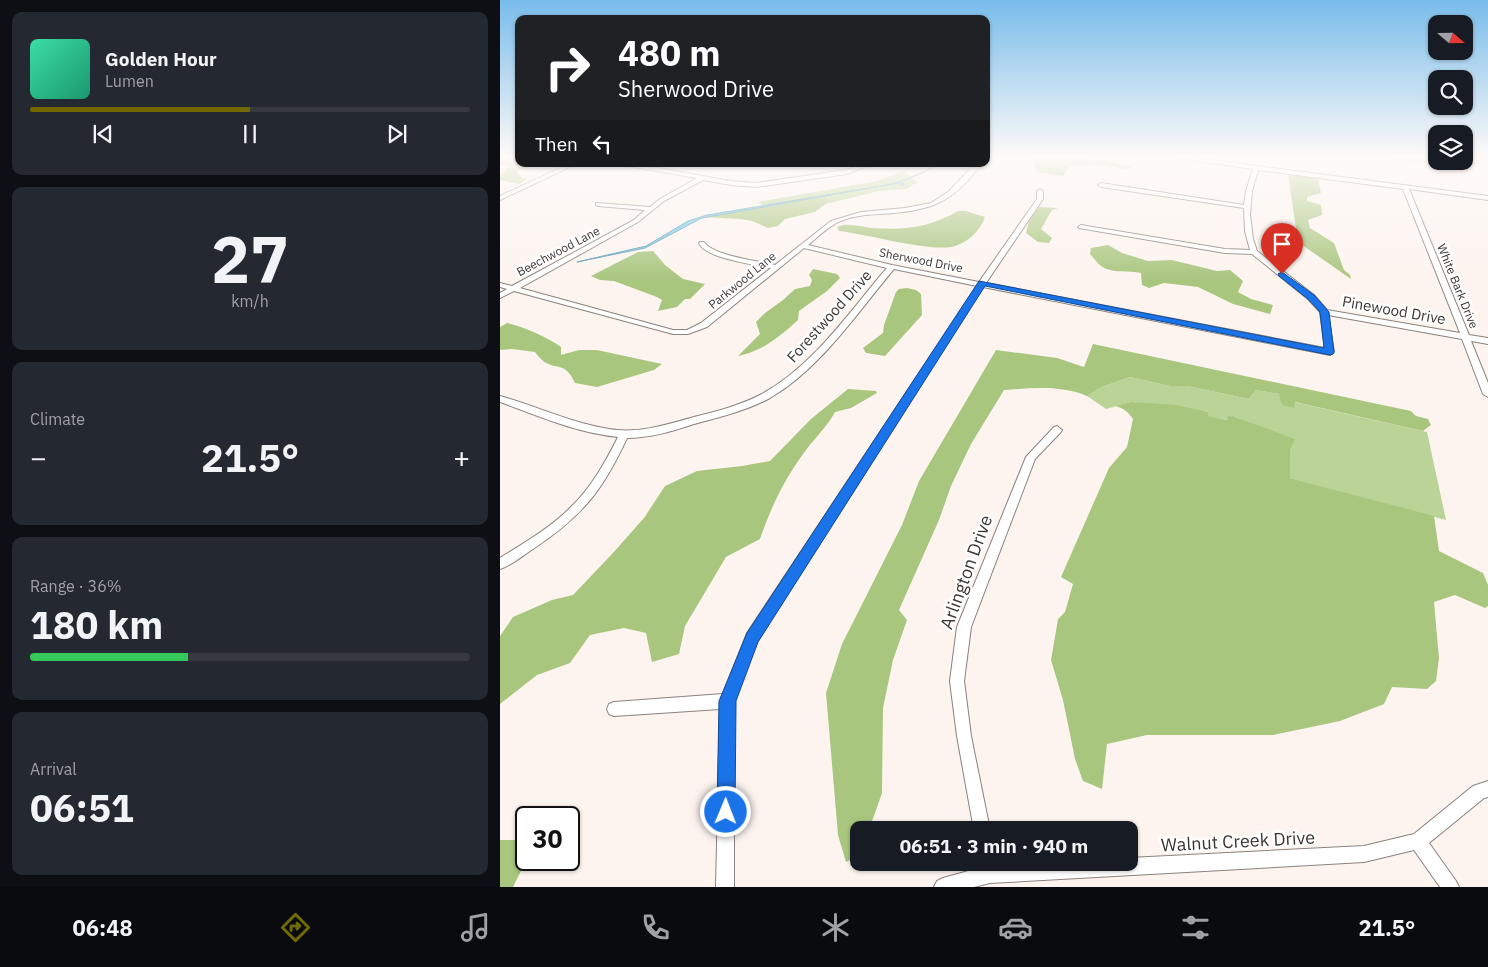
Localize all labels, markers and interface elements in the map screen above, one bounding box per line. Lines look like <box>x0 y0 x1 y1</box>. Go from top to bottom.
north arrow <box>1428 15 1472 60</box>
map controls <box>1428 15 1473 170</box>
text: 480 m <box>618 30 721 76</box>
icon: right <box>535 35 600 100</box>
text: Golden Hour <box>105 47 217 71</box>
button: search <box>1428 70 1473 115</box>
text: Lumen <box>105 71 154 91</box>
text: Sherwood Drive <box>618 74 774 103</box>
icon: previous <box>89 120 117 148</box>
icon: pause <box>236 120 264 148</box>
icon: next <box>383 120 411 148</box>
button: layers <box>1428 125 1473 170</box>
icon: left <box>588 130 616 158</box>
text: Then <box>535 132 578 156</box>
text: 27 <box>211 216 289 301</box>
street label: Beechwood Lane <box>514 223 602 279</box>
pin <box>1261 223 1303 274</box>
icon: arrive <box>1268 230 1296 258</box>
street label: White Bark Drive <box>1434 242 1482 331</box>
street label: Sherwood Drive <box>878 245 965 276</box>
street label: Parkwood Lane <box>705 248 779 312</box>
street label: Forestwood Drive <box>783 266 875 366</box>
text: km/h <box>231 291 269 311</box>
street label: Pinewood Drive <box>1341 292 1447 328</box>
text: Climate <box>30 409 85 429</box>
text: 21.5° <box>201 433 299 482</box>
text: − <box>30 439 47 476</box>
text: + <box>453 439 470 476</box>
street label: Arlington Drive <box>935 512 997 632</box>
text: Range · 36% <box>30 576 122 596</box>
text: 180 km <box>30 600 163 649</box>
text: Arrival <box>30 759 77 779</box>
text: 06:51 <box>30 783 134 832</box>
position arrow <box>699 785 751 837</box>
speed limit sign: 30 <box>515 806 580 871</box>
street label: Walnut Creek Drive <box>1160 825 1316 857</box>
text: 06:51 · 3 min · 940 m <box>900 834 1088 858</box>
icon: directions <box>278 910 313 945</box>
icon: music <box>458 910 493 945</box>
icon: phone <box>638 910 673 945</box>
icon: climate <box>818 910 853 945</box>
icon: car <box>998 910 1033 945</box>
icon: filters <box>1178 910 1213 945</box>
text: 06:48 <box>73 913 133 942</box>
text: 21.5° <box>1359 913 1415 942</box>

